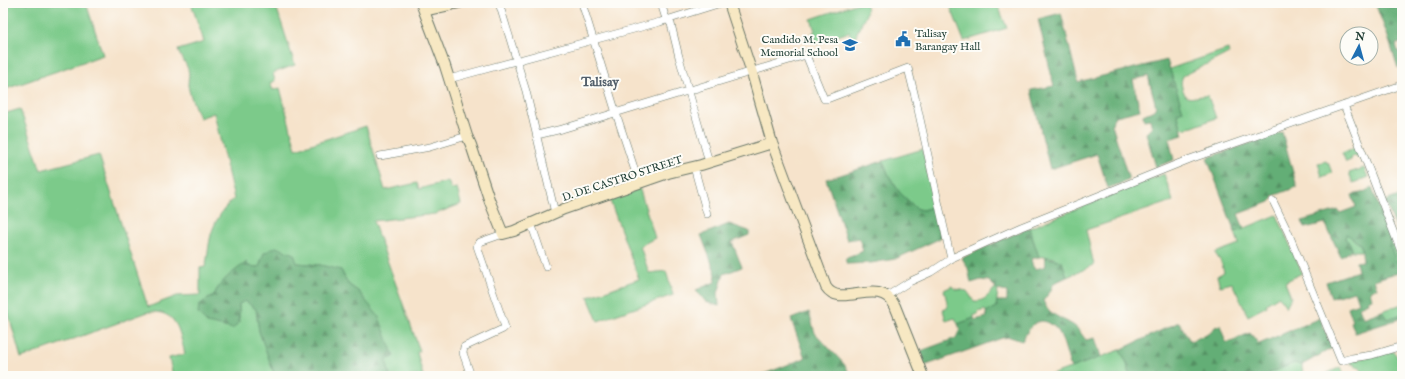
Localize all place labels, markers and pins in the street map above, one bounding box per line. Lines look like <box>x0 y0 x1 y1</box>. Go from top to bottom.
place label: Talisay Barangay Hall <box>915 27 980 54</box>
public building icon: Talisay Barangay Hall <box>894 30 912 48</box>
place label: Candido M. Pesa Memorial School <box>760 33 838 60</box>
school or university icon: Candido M. Pesa Memorial School <box>841 36 859 54</box>

